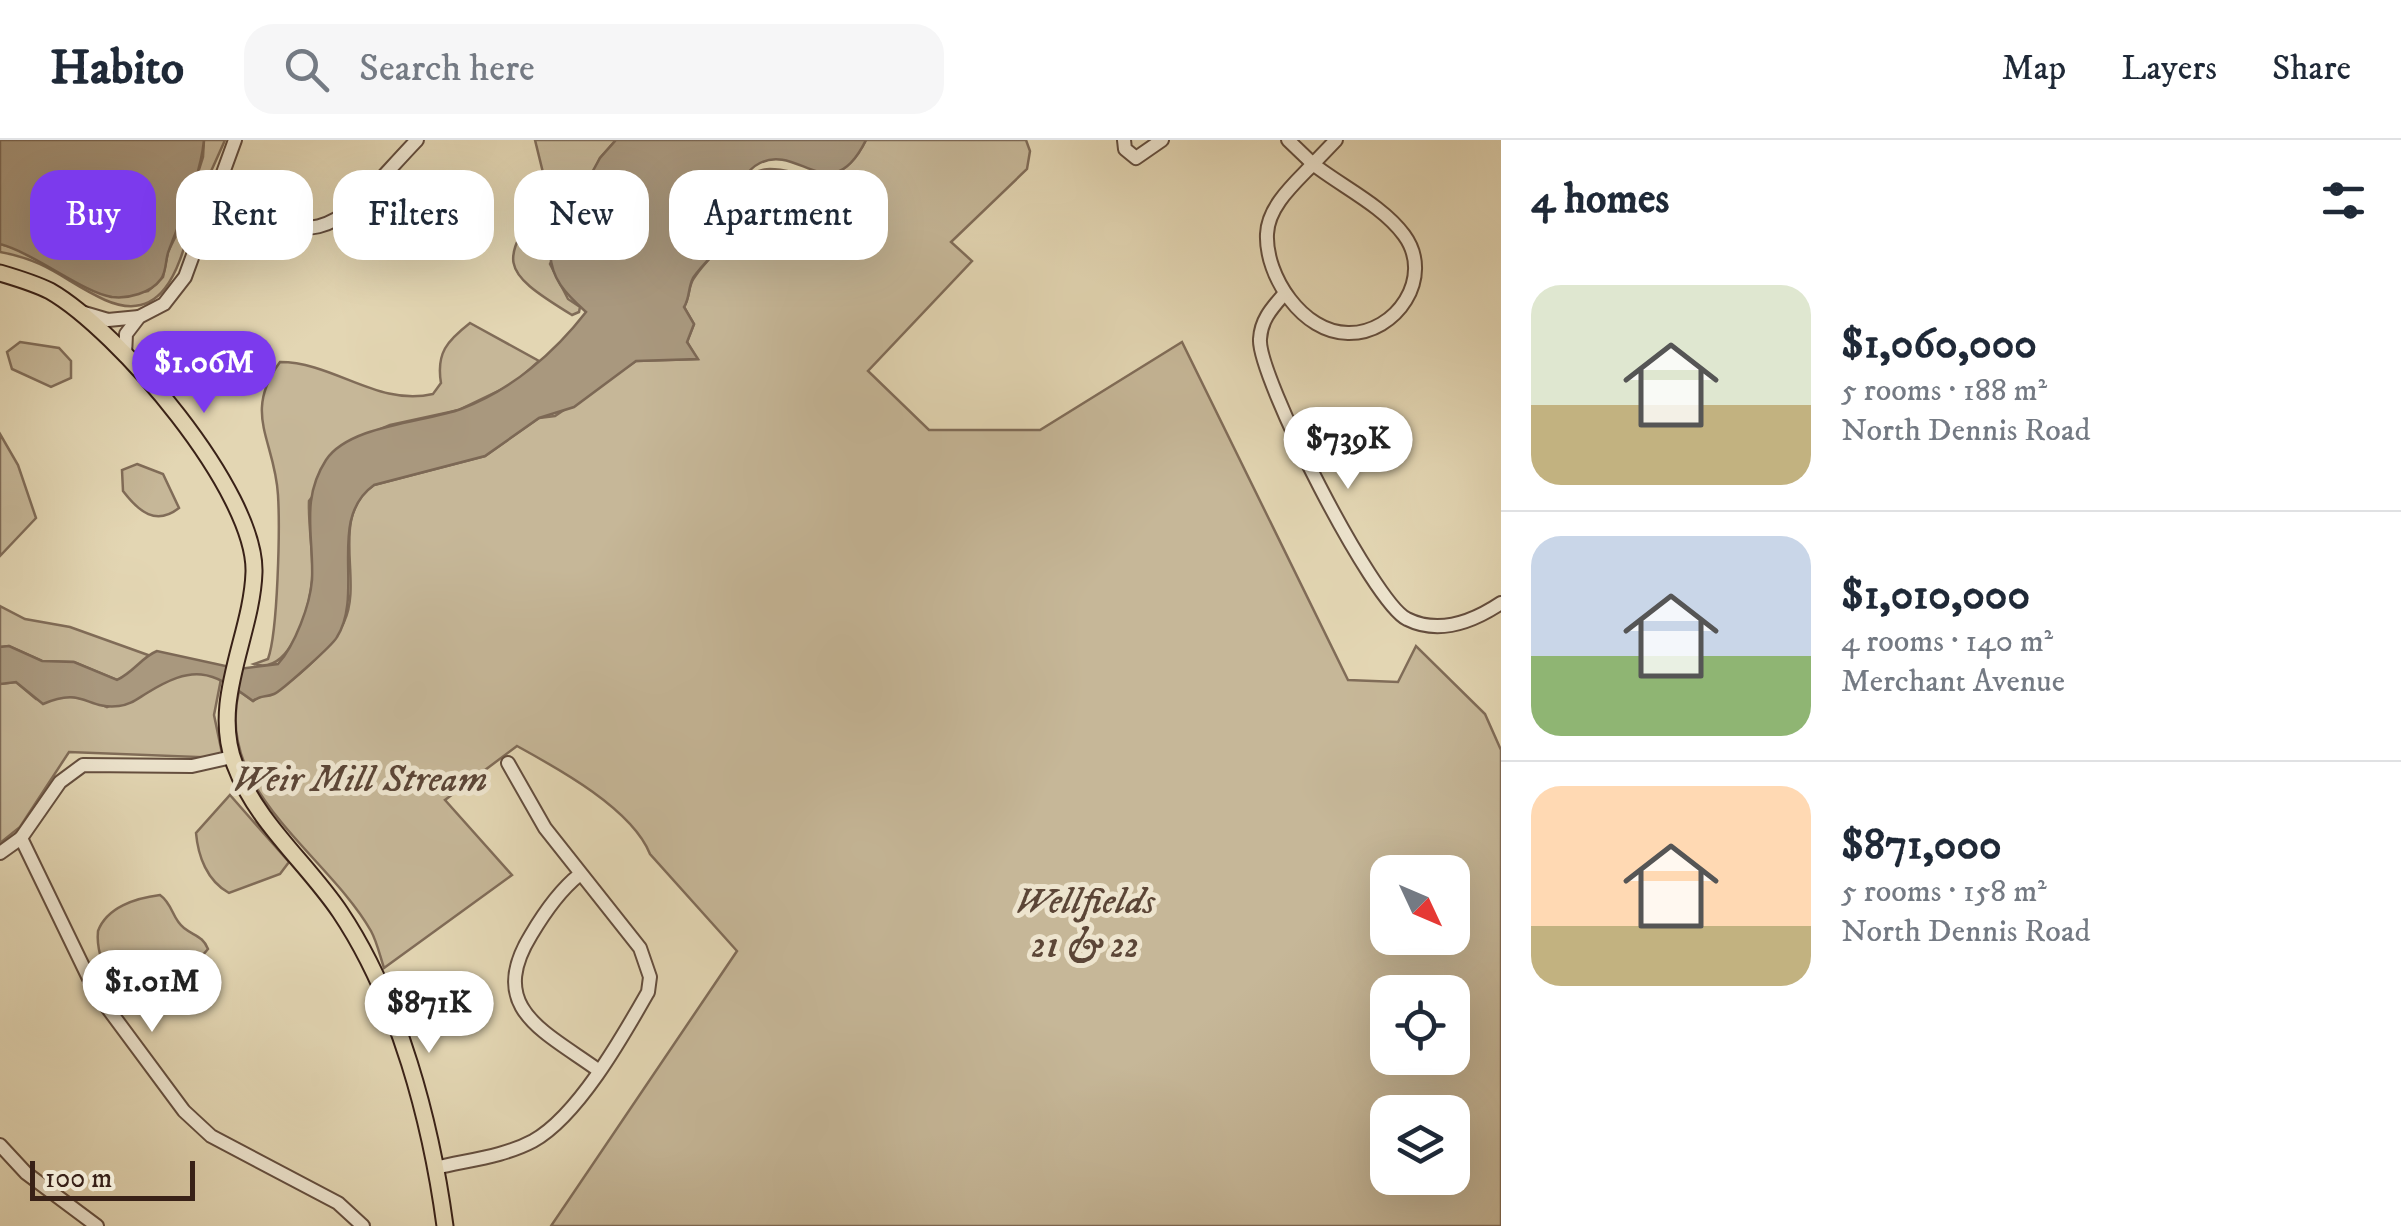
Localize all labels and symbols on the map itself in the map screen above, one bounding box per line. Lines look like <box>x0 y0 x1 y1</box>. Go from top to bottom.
pin: $1.06M <box>123 331 285 416</box>
pin: $739K <box>1278 407 1418 492</box>
park label: Weir Mill Stream <box>232 756 488 804</box>
north arrow <box>1370 855 1470 955</box>
park label: Wellfields 21 & 22 <box>1015 878 1156 970</box>
pin: $1.01M <box>71 950 233 1035</box>
pin: $871K <box>359 971 499 1056</box>
scale bar <box>30 1156 195 1200</box>

